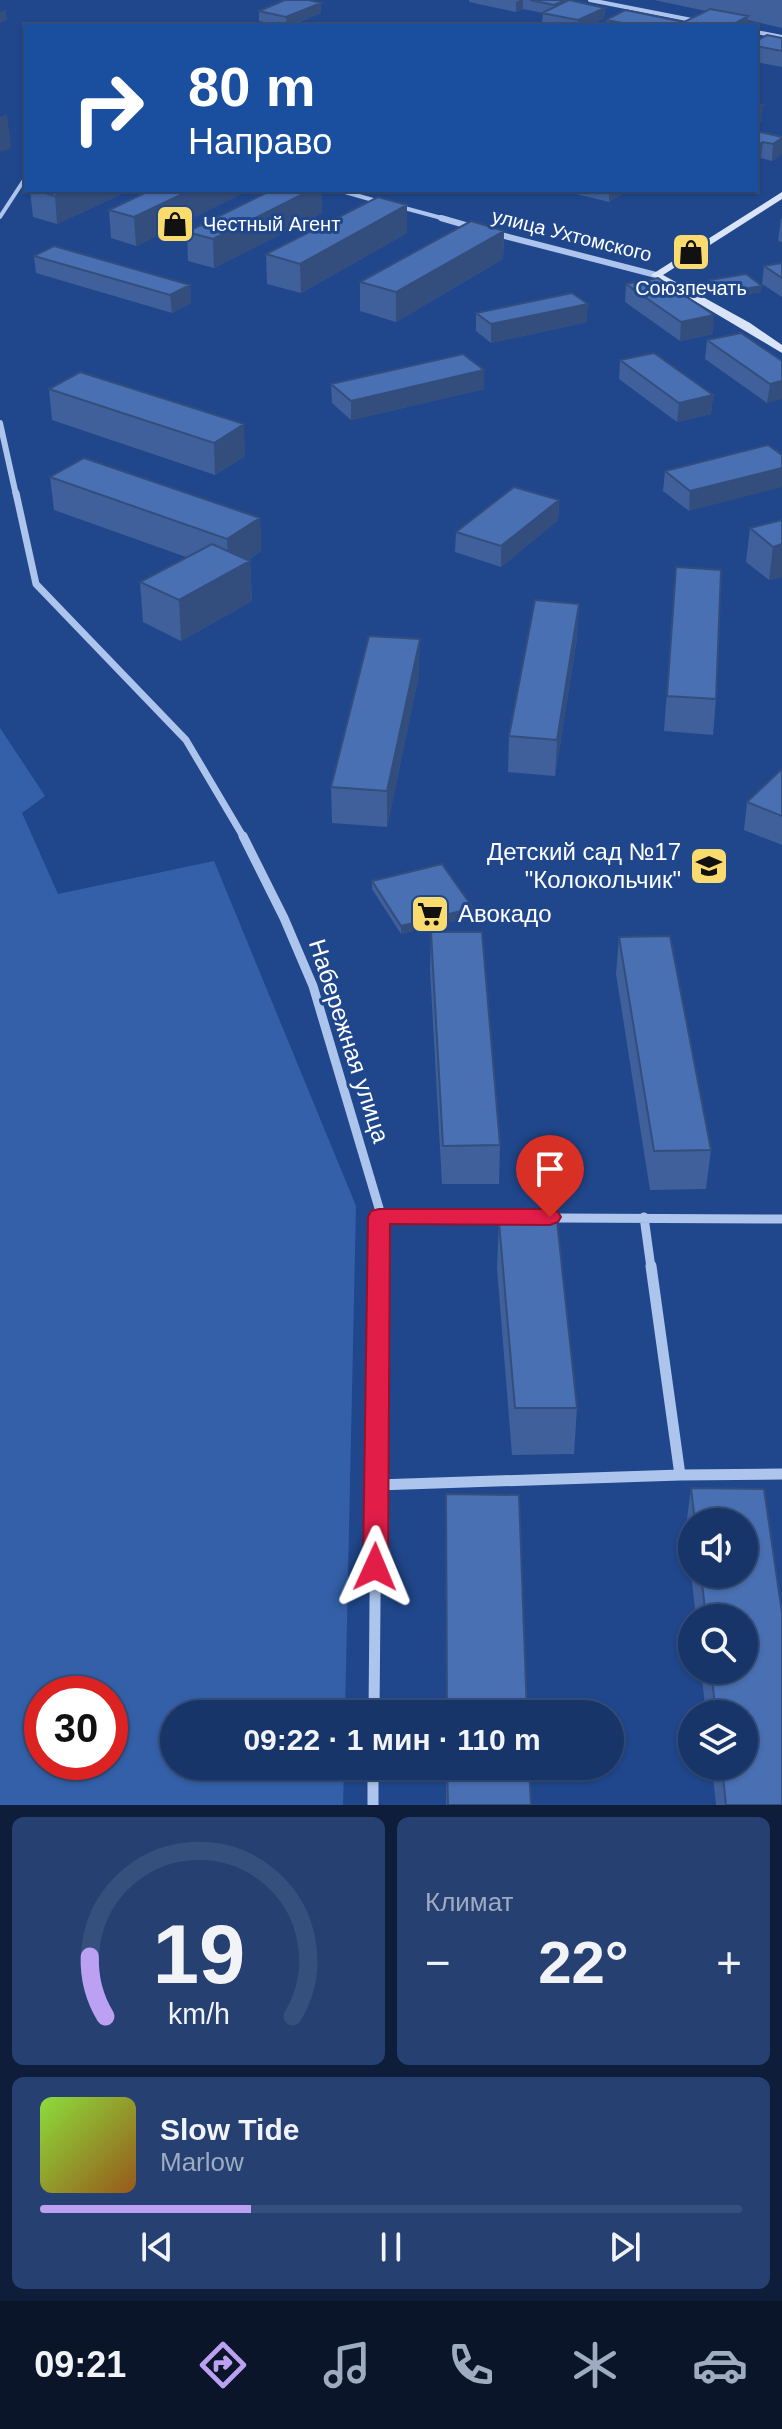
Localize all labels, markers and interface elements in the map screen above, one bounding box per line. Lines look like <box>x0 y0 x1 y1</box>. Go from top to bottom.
text: 80 m <box>188 55 316 118</box>
icon: right <box>56 56 160 160</box>
text: Направо <box>188 121 332 162</box>
shop icon: Честный Агент <box>154 203 196 245</box>
street label: улица Ухтомского <box>490 204 654 266</box>
place label: Честный Агент <box>203 213 340 235</box>
shop icon: Союзпечать <box>670 231 712 273</box>
place label: Союзпечать <box>635 277 747 299</box>
place label: Детский сад №17 "Колокольчик" <box>487 838 681 893</box>
school or university icon: Детский сад №17 "Колокольчик" <box>688 845 730 887</box>
supermarket icon: Авокадо <box>409 893 451 935</box>
place label: Авокадо <box>458 900 552 927</box>
street label: Набережная улица <box>304 936 395 1147</box>
pin <box>516 1135 584 1217</box>
icon: arrive <box>528 1147 572 1191</box>
map controls <box>678 1508 758 1780</box>
button: sound <box>678 1508 758 1588</box>
position arrow <box>333 1525 417 1609</box>
button: search <box>678 1604 758 1684</box>
speed limit sign: 30 <box>24 1676 128 1780</box>
button: layers <box>678 1700 758 1780</box>
text: 09:22 · 1 мин · 110 m <box>243 1723 541 1756</box>
text: Климат <box>425 1887 514 1917</box>
text: 19 <box>152 1908 245 2001</box>
text: 22° <box>538 1929 629 1996</box>
text: − <box>425 1938 451 1987</box>
text: + <box>716 1938 742 1987</box>
text: km/h <box>168 1998 229 2030</box>
text: Slow Tide <box>160 2113 299 2146</box>
text: Marlow <box>160 2147 244 2177</box>
icon: previous <box>135 2225 179 2269</box>
icon: pause <box>369 2225 413 2269</box>
icon: next <box>603 2225 647 2269</box>
icon: directions <box>195 2337 251 2393</box>
icon: music <box>319 2337 375 2393</box>
icon: phone <box>443 2337 499 2393</box>
icon: climate <box>567 2337 623 2393</box>
icon: car <box>692 2337 748 2393</box>
text: 09:21 <box>34 2344 126 2385</box>

